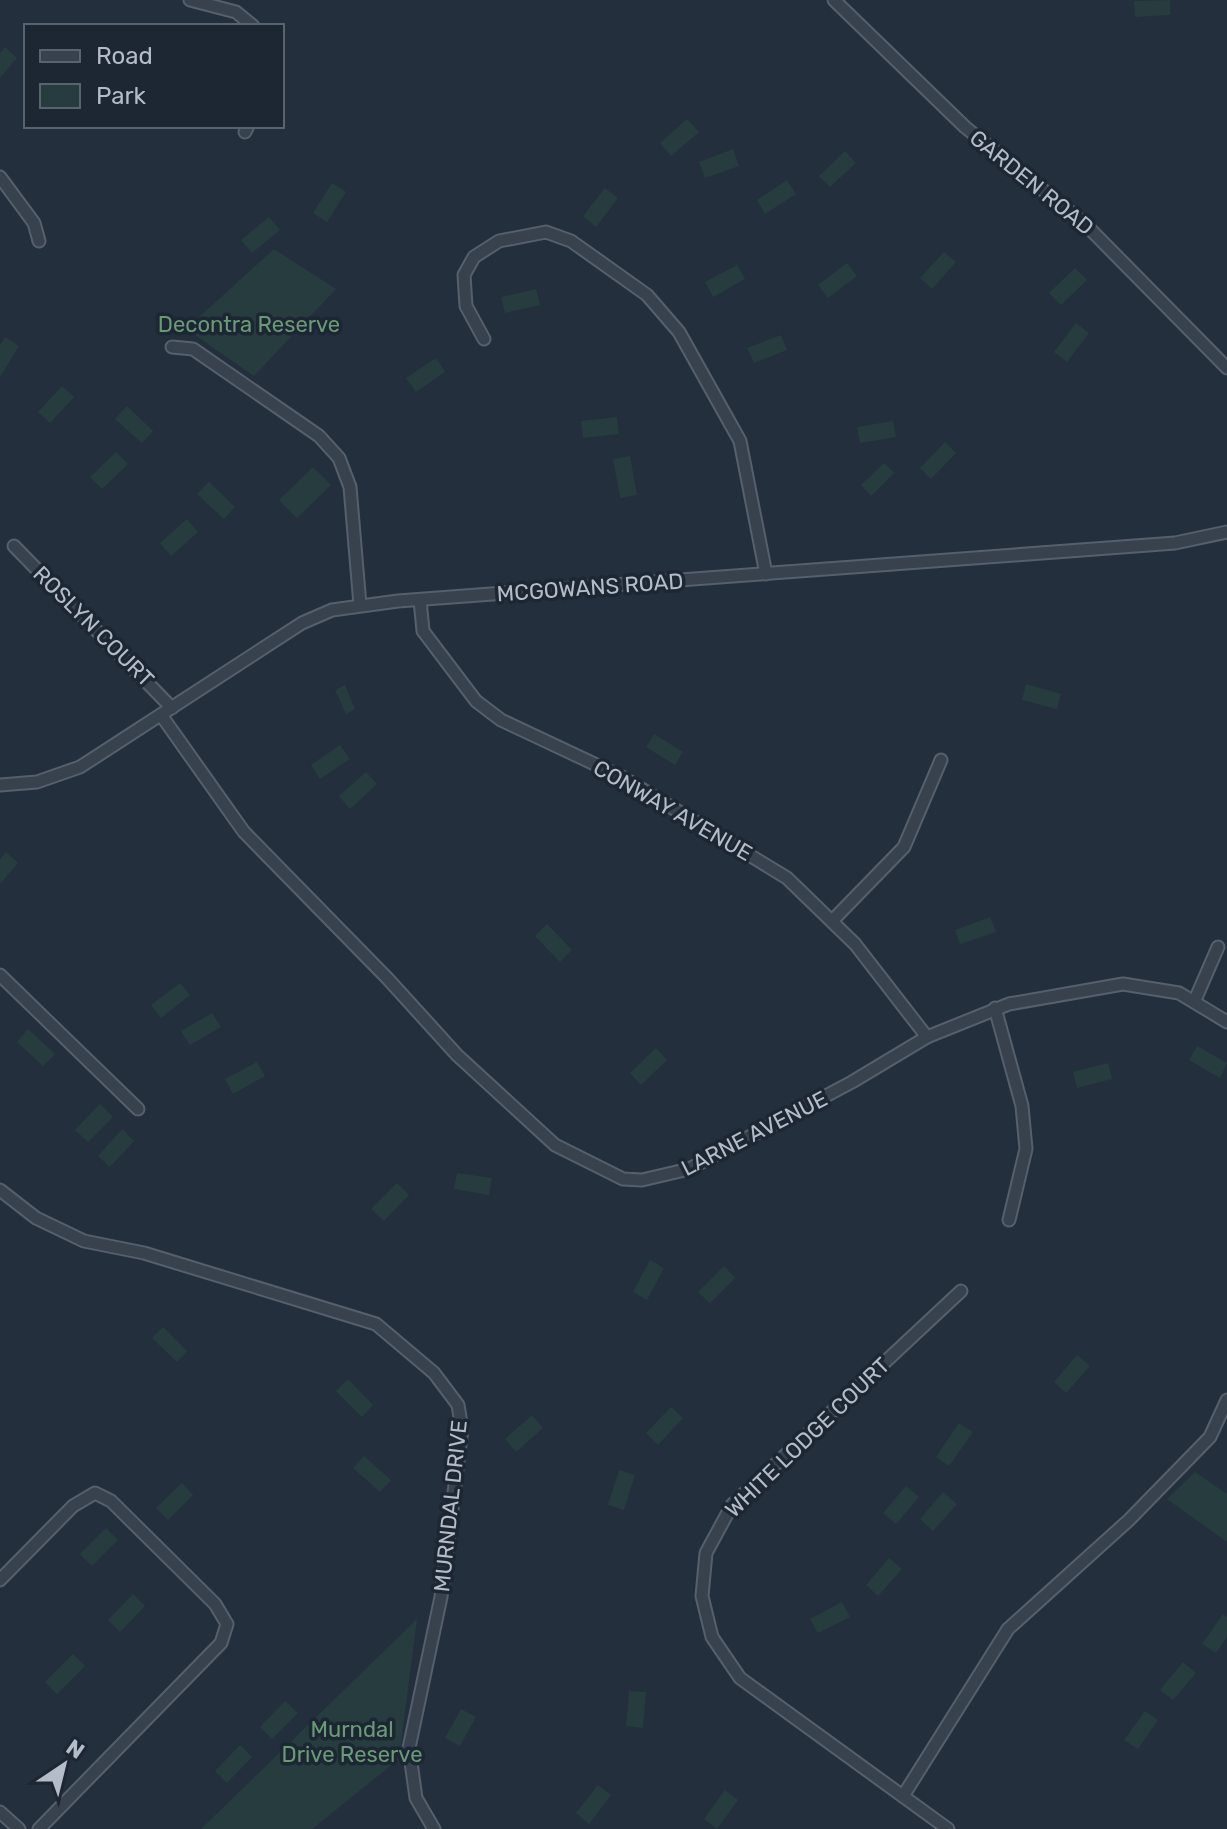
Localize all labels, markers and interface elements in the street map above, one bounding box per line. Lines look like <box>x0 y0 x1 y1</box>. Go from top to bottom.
legend <box>24 24 284 128</box>
text: Road <box>96 42 153 70</box>
text: Park <box>96 82 147 110</box>
street label: GARDEN ROAD <box>964 124 1099 241</box>
park label: Decontra Reserve <box>158 311 340 338</box>
street label: ROSLYN COURT <box>28 560 160 693</box>
street label: MCGOWANS ROAD <box>496 568 684 607</box>
street label: CONWAY AVENUE <box>589 754 757 867</box>
street label: LARNE AVENUE <box>677 1085 832 1182</box>
street label: WHITE LODGE COURT <box>719 1352 896 1523</box>
street label: MURNDAL DRIVE <box>428 1419 473 1593</box>
park label: Murndal Drive Reserve <box>282 1716 422 1768</box>
north arrow <box>24 1725 104 1805</box>
text: N <box>61 1733 89 1765</box>

